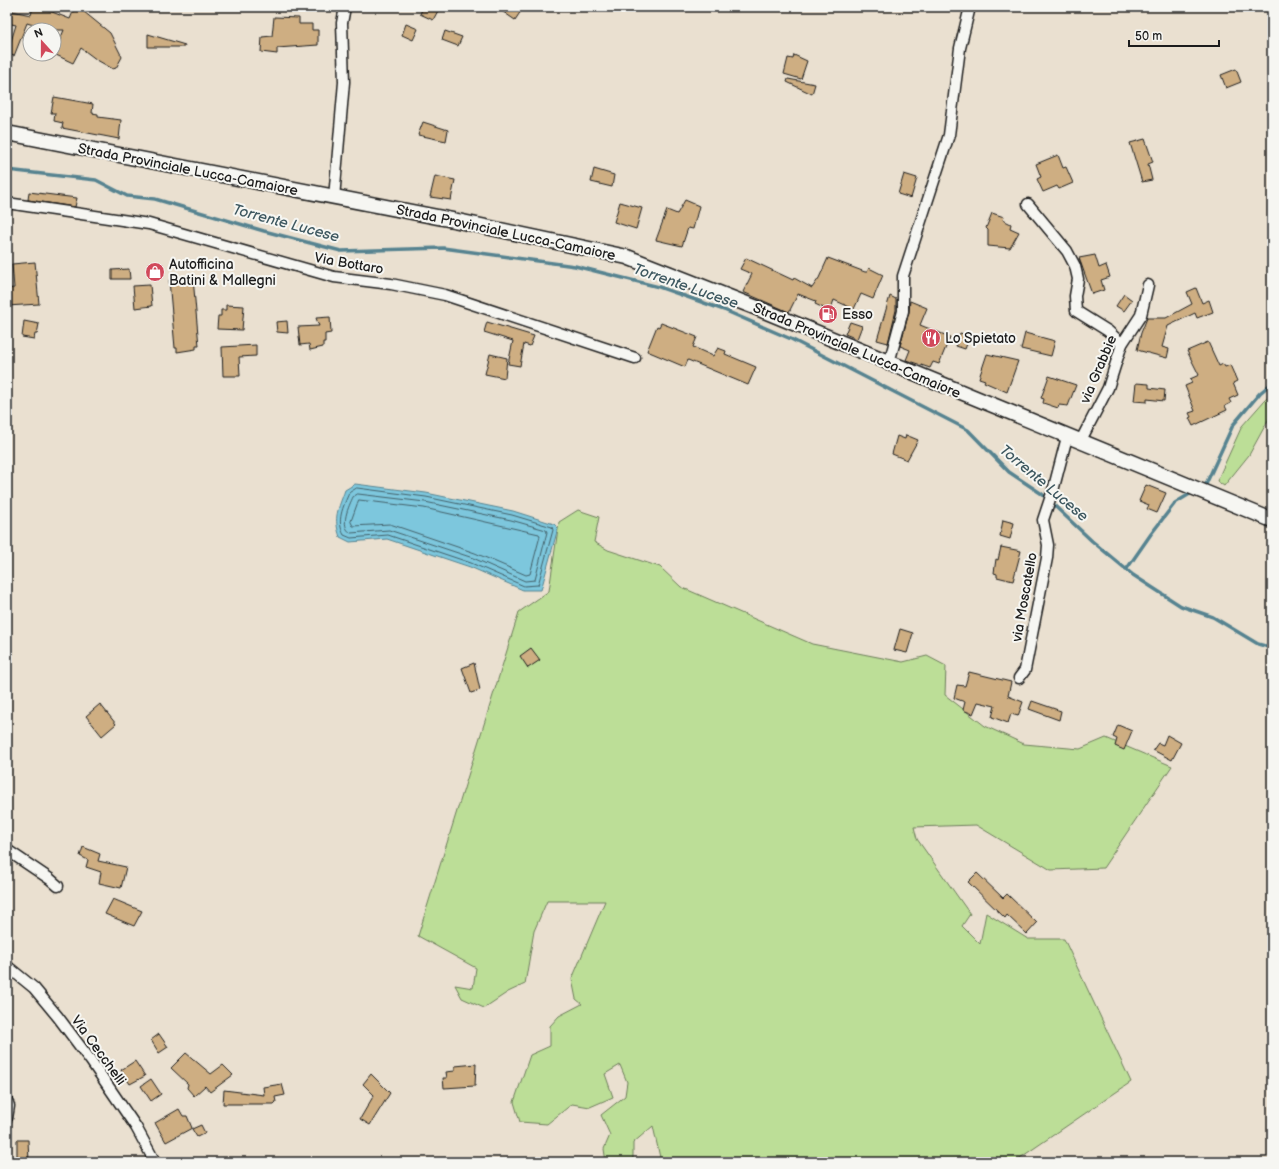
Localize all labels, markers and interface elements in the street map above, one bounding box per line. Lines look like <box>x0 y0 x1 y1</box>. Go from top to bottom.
north arrow <box>22 22 62 62</box>
scale bar <box>1129 22 1219 48</box>
text: N <box>32 26 45 41</box>
text: 50 m <box>1135 29 1162 44</box>
street label: Strada Provinciale Lucca-Camaiore <box>76 140 299 199</box>
water label: Torrente Lucese <box>230 200 342 247</box>
street label: Strada Provinciale Lucca-Camaiore <box>395 201 617 264</box>
street label: Via Bottaro <box>313 249 385 278</box>
place label: Autofficina Batini & Mallegni <box>169 256 276 289</box>
water label: Torrente Lucese <box>631 260 741 313</box>
shop icon: Autofficina Batini & Mallegni <box>144 261 166 283</box>
street label: Strada Provinciale Lucca-Camaiore <box>750 299 963 402</box>
fuel station icon: Esso <box>817 303 839 325</box>
place label: Esso <box>842 306 873 323</box>
restaurant icon: Lo Spietato <box>920 327 942 349</box>
place label: Lo Spietato <box>945 330 1016 347</box>
street label: via Grabbie <box>1076 333 1120 407</box>
water label: Torrente Lucese <box>996 441 1092 526</box>
street label: via Moscatello <box>1008 551 1041 644</box>
street label: Via Cecchelli <box>68 1012 130 1089</box>

